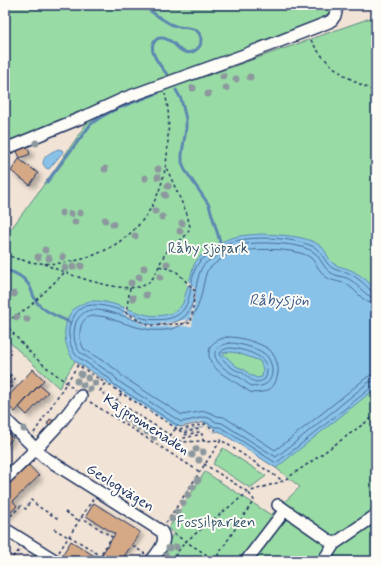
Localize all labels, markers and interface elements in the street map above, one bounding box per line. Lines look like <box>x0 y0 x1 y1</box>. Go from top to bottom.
park label: Råby sjöpark <box>168 239 248 259</box>
water label: Råbysjön <box>249 290 309 311</box>
street label: Kajpromenaden <box>99 390 193 460</box>
street label: Geologvägen <box>81 459 158 518</box>
park label: Fossilparken <box>176 513 256 533</box>

